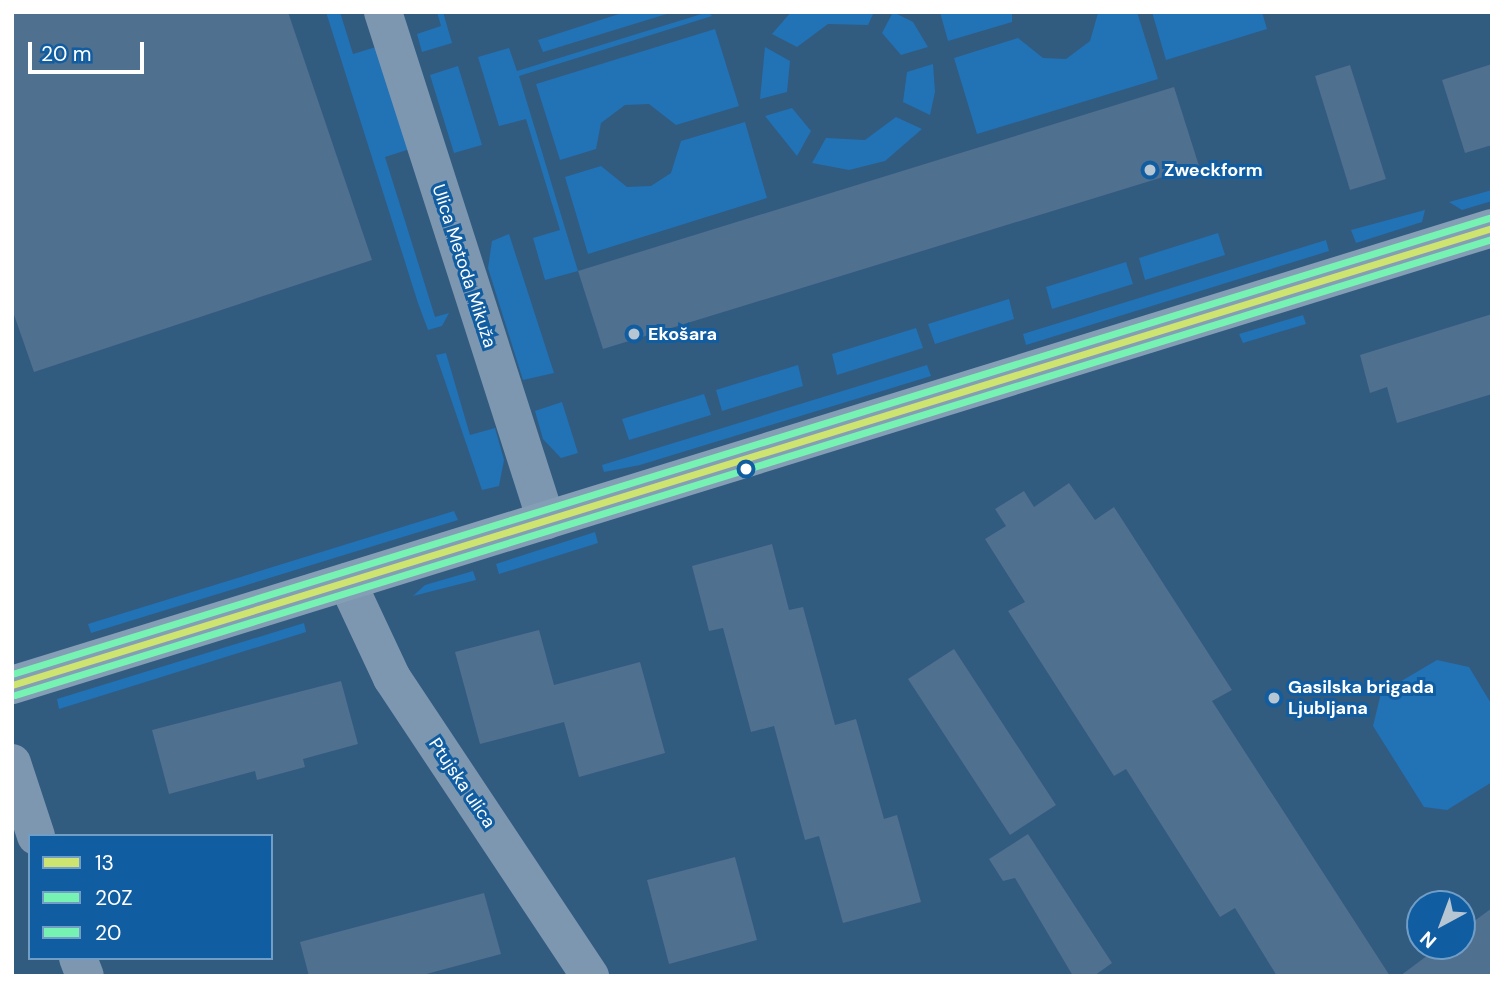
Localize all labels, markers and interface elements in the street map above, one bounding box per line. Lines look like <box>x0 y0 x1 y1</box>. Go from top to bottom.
scale bar <box>32 28 147 72</box>
text: 20 m <box>41 40 92 68</box>
place label: Zweckform <box>1164 159 1263 181</box>
marker: Zweckform <box>1142 162 1158 178</box>
street label: Ulica Metoda Mikuža <box>427 182 501 350</box>
place label: Ekošara <box>648 323 717 345</box>
marker: Ekošara <box>626 326 642 342</box>
unlabelled marker <box>739 462 753 476</box>
place label: Gasilska brigada Ljubljana <box>1288 677 1434 720</box>
marker: Gasilska brigada Ljubljana <box>1266 690 1282 706</box>
street label: Ptujska ulica <box>424 734 500 832</box>
legend <box>28 834 273 960</box>
text: 13 <box>95 849 114 877</box>
text: 20Z <box>95 884 133 912</box>
north arrow <box>1406 890 1476 960</box>
text: 20 <box>95 919 121 947</box>
text: N <box>1415 926 1442 954</box>

